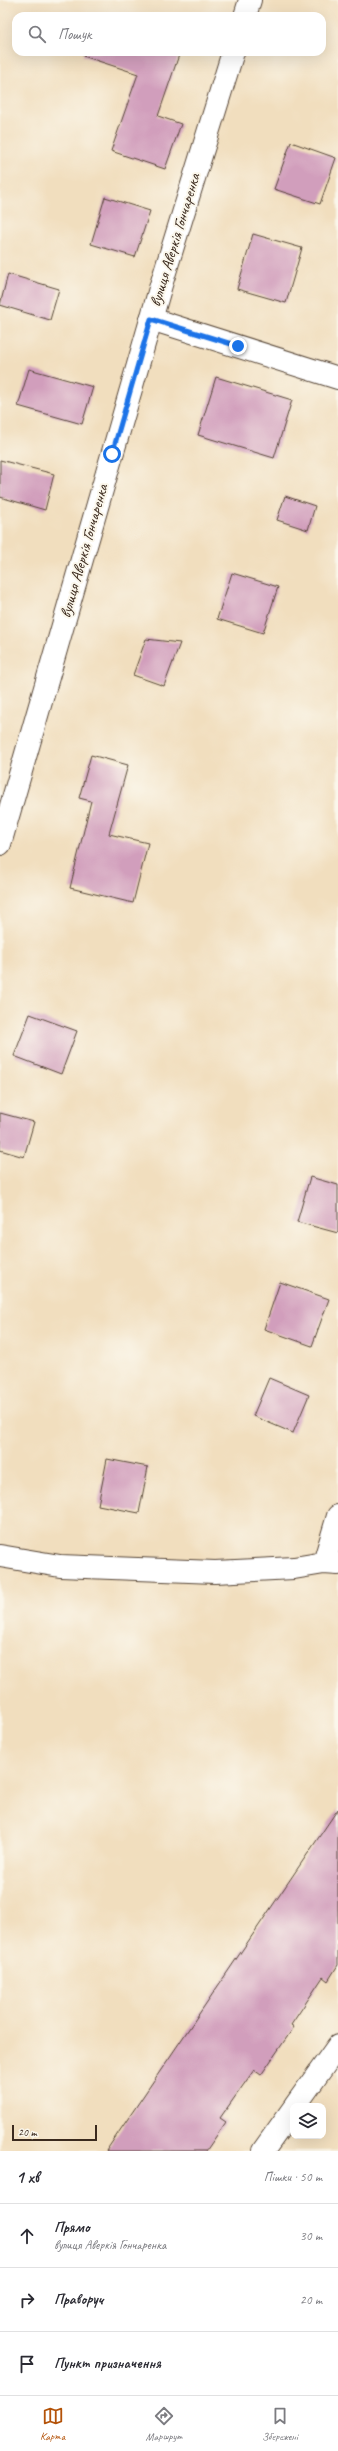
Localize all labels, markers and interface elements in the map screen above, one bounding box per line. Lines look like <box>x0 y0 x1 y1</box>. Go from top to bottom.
search box <box>12 12 326 56</box>
icon: search <box>26 23 48 45</box>
text: Пошук <box>58 25 91 44</box>
street label: вулиця Аверкія Гончаренка <box>145 170 205 309</box>
route end <box>229 337 247 355</box>
route start <box>103 445 121 463</box>
street label: вулиця Аверкія Гончаренка <box>55 480 113 620</box>
map controls <box>290 2103 326 2139</box>
button: layers <box>290 2103 326 2139</box>
scale bar <box>12 2123 97 2142</box>
text: 20 m <box>18 2125 37 2139</box>
text: 1 хв <box>16 2167 39 2188</box>
text: Пішки · 50 m <box>264 2169 322 2185</box>
text: Прямо <box>54 2218 90 2237</box>
icon: ahead <box>16 2225 38 2247</box>
text: 30 m <box>300 2228 322 2244</box>
text: вулиця Аверкія Гончаренка <box>54 2237 166 2253</box>
icon: right <box>16 2289 38 2311</box>
text: Праворуч <box>54 2290 103 2309</box>
text: 20 m <box>300 2292 322 2308</box>
icon: arrive <box>16 2353 38 2375</box>
text: Пункт призначення <box>54 2354 161 2373</box>
tab: Карта <box>40 2405 65 2443</box>
tab: Маршрут <box>146 2405 182 2443</box>
tab: Збережені <box>262 2405 298 2443</box>

